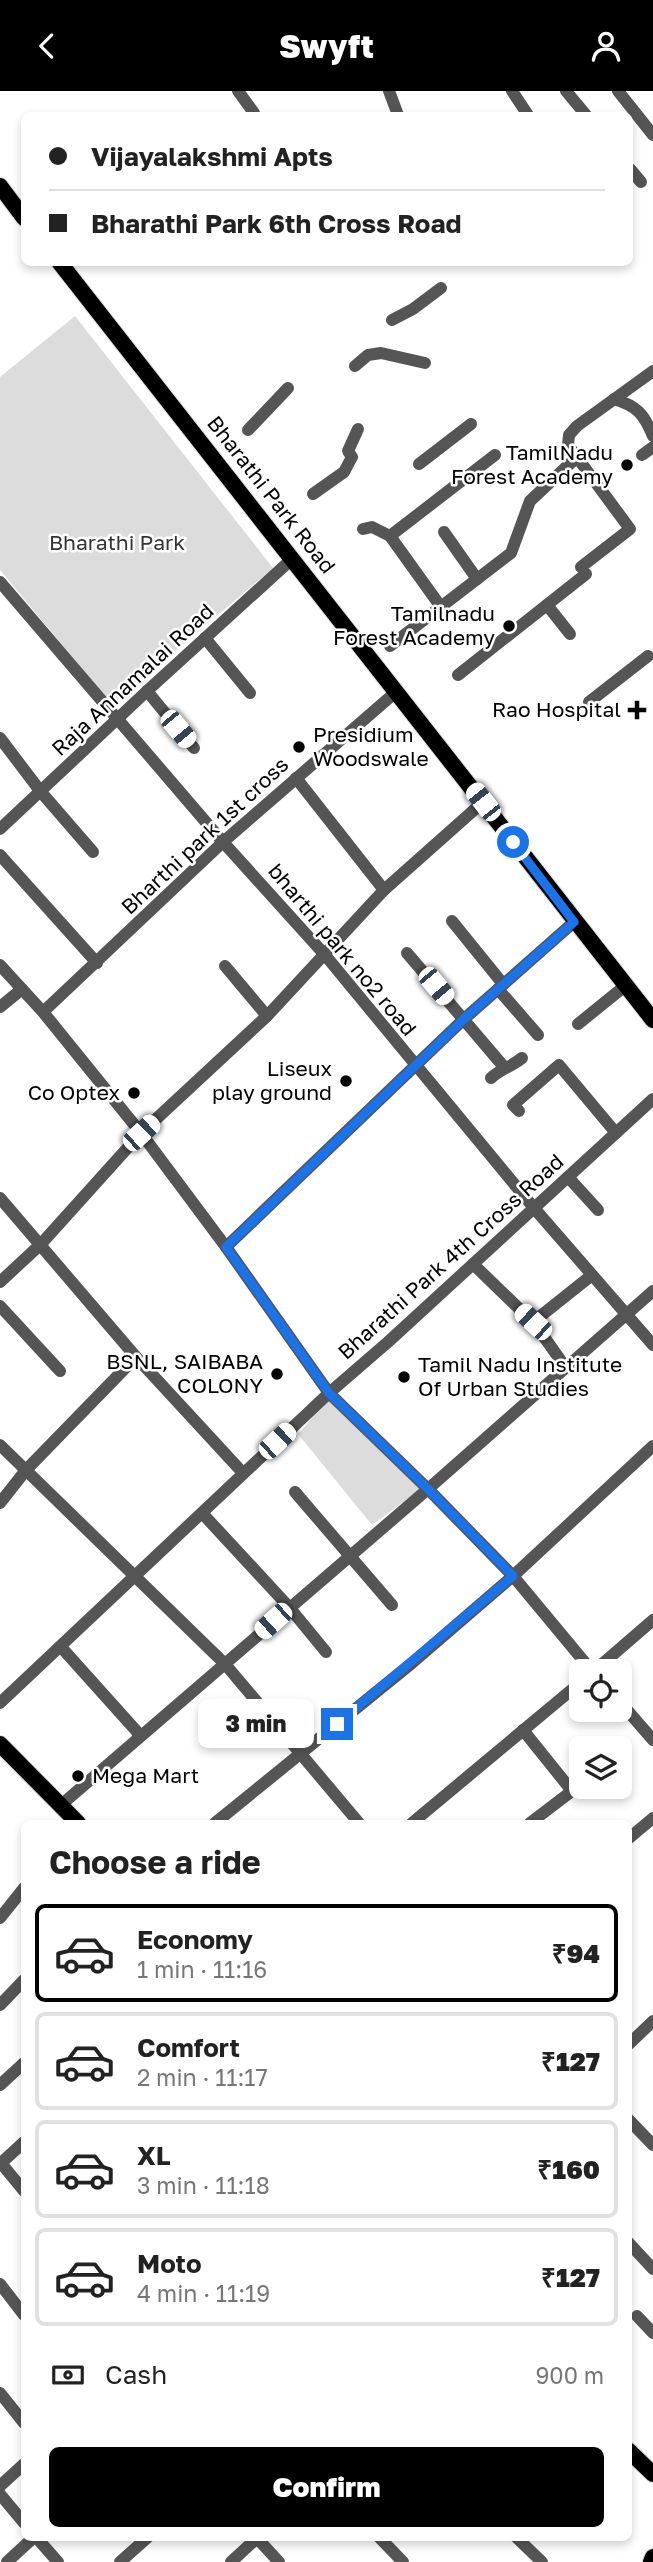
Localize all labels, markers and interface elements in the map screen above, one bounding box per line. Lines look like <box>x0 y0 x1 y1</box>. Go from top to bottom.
icon: back <box>28 27 66 65</box>
text: Swyft <box>279 27 374 65</box>
icon: person <box>587 27 625 65</box>
text: Vijayalakshmi Apts <box>91 141 333 172</box>
text: Bharathi Park 6th Cross Road <box>91 208 461 239</box>
street label: Bharathi Park Road <box>202 410 341 578</box>
place label: TamilNadu Forest Academy <box>451 439 613 489</box>
marker: TamilNadu Forest Academy <box>619 457 635 473</box>
park label: Bharathi Park <box>49 529 185 555</box>
street label: Raja Annamalai Road <box>46 598 219 761</box>
place label: Tamilnadu Forest Academy <box>333 600 495 650</box>
marker: Tamilnadu Forest Academy <box>501 618 517 634</box>
place label: Rao Hospital <box>492 696 621 722</box>
marker: Rao Hospital <box>627 700 647 720</box>
car <box>157 706 200 752</box>
place label: Presidium Woodswale <box>313 721 429 771</box>
marker: Presidium Woodswale <box>291 739 307 755</box>
street label: Bharthi park 1st cross <box>115 751 293 919</box>
car <box>462 779 505 825</box>
route start <box>497 826 529 858</box>
street label: bharthi park no2 road <box>263 858 422 1041</box>
car <box>415 963 458 1009</box>
place label: Liseux play ground <box>212 1055 332 1105</box>
marker: Liseux play ground <box>338 1073 354 1089</box>
place label: Co Optex <box>28 1079 120 1105</box>
marker: Co Optex <box>126 1085 142 1101</box>
car <box>119 1111 164 1155</box>
street label: Bharathi Park 4th Cross Road <box>332 1148 568 1364</box>
car <box>511 1300 556 1344</box>
place label: BSNL, SAIBABA COLONY <box>106 1348 264 1398</box>
place label: Tamil Nadu Institute Of Urban Studies <box>418 1351 622 1401</box>
marker: BSNL, SAIBABA COLONY <box>269 1366 285 1382</box>
marker: Tamil Nadu Institute Of Urban Studies <box>396 1369 412 1385</box>
car <box>255 1419 300 1463</box>
car <box>251 1599 296 1643</box>
map controls <box>569 1659 632 1799</box>
button: locate <box>569 1659 632 1722</box>
callout: 3 min <box>197 1699 312 1749</box>
route end <box>321 1708 353 1740</box>
text: 3 min <box>226 1709 286 1737</box>
button: layers <box>569 1736 632 1799</box>
place label: Mega Mart <box>92 1762 199 1788</box>
marker: Mega Mart <box>70 1768 86 1784</box>
text: Choose a ride <box>49 1843 261 1881</box>
icon: car <box>53 1922 116 1985</box>
text: Economy <box>137 1924 253 1955</box>
text: ₹94 <box>552 1938 600 1969</box>
text: 1 min · 11:16 <box>137 1955 267 1983</box>
icon: car <box>53 2030 116 2093</box>
text: Comfort <box>137 2032 240 2063</box>
text: ₹127 <box>541 2046 600 2077</box>
text: 2 min · 11:17 <box>137 2063 268 2091</box>
icon: car <box>53 2138 116 2201</box>
text: XL <box>137 2140 171 2171</box>
text: ₹160 <box>537 2154 600 2185</box>
text: 3 min · 11:18 <box>137 2171 270 2199</box>
icon: car <box>53 2246 116 2309</box>
text: Moto <box>137 2248 202 2279</box>
text: ₹127 <box>541 2262 600 2293</box>
text: 4 min · 11:19 <box>137 2279 270 2307</box>
icon: cash <box>49 2356 87 2394</box>
text: Cash <box>105 2359 167 2390</box>
text: 900 m <box>535 2361 604 2389</box>
button: Confirm <box>49 2447 604 2527</box>

